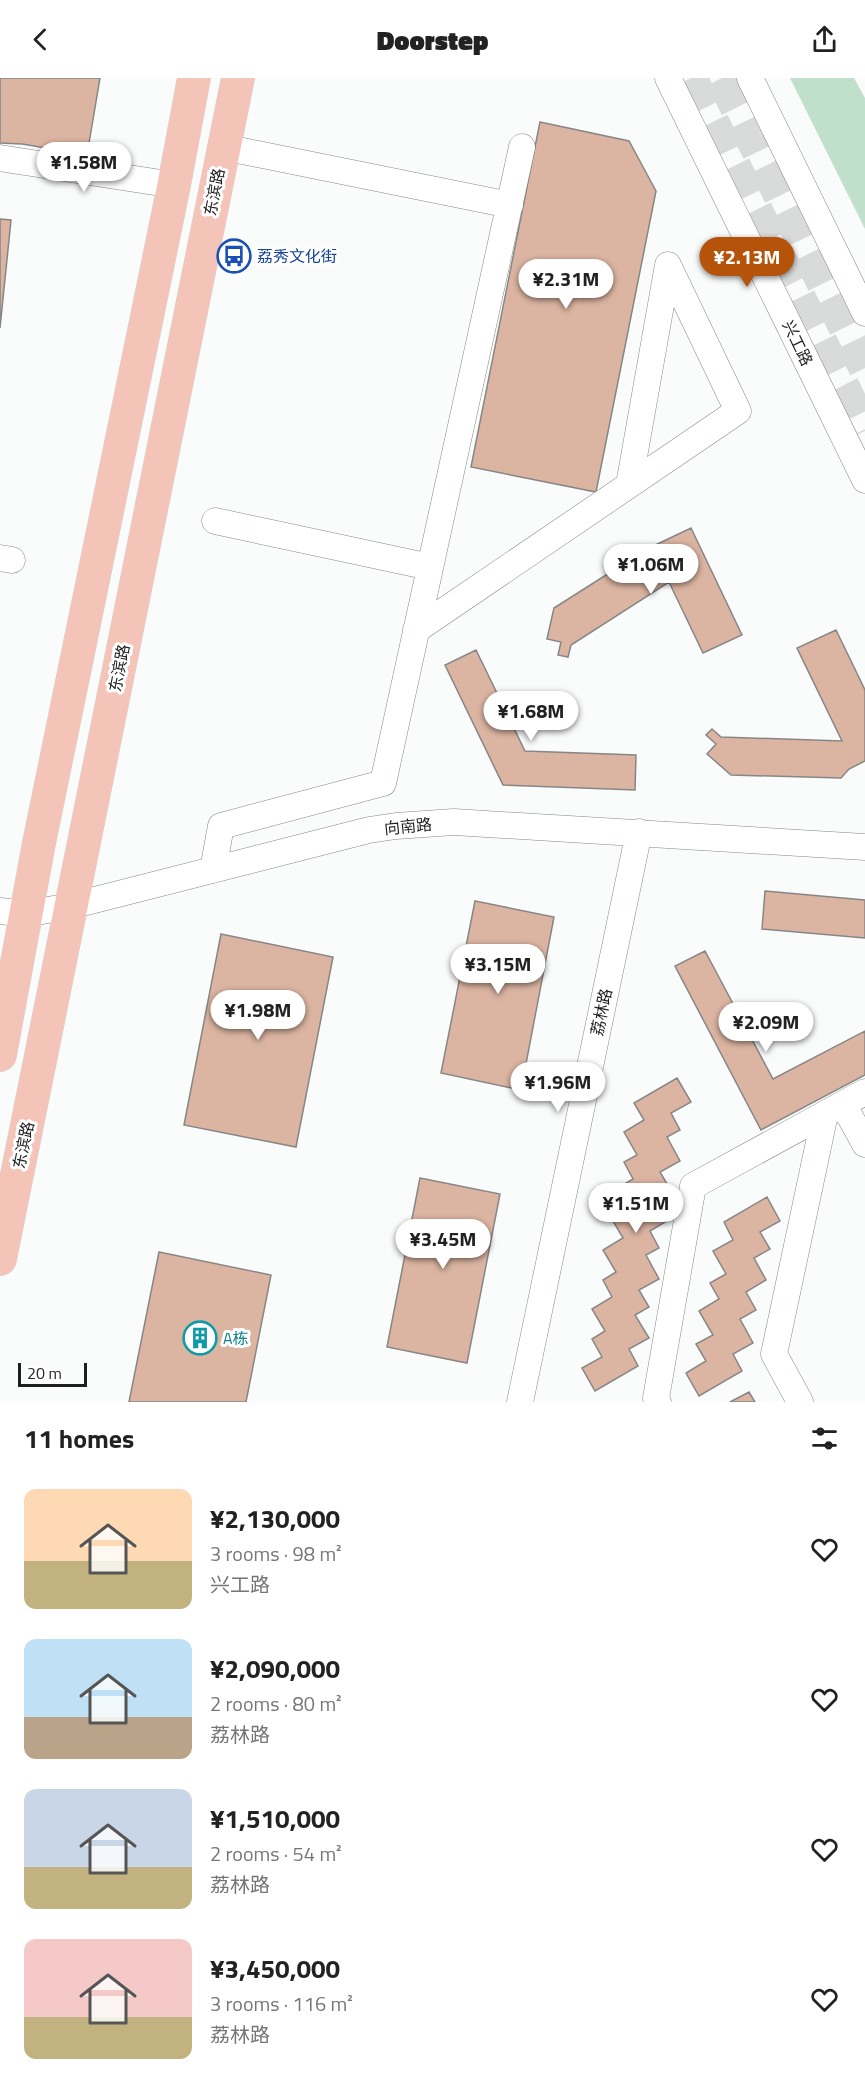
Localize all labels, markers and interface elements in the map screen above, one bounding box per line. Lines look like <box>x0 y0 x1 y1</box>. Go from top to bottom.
text: Doorstep <box>377 19 488 60</box>
icon: back <box>24 23 57 56</box>
icon: share <box>808 23 841 56</box>
pin: ¥1.58M <box>35 142 133 193</box>
text: ¥1.58M <box>50 146 118 177</box>
street label: 东滨路 <box>198 166 230 218</box>
pin: ¥2.13M <box>698 237 796 288</box>
bus stop icon: 荔秀文化街 <box>216 238 252 274</box>
text: ¥2.13M <box>713 241 781 272</box>
place label: 荔秀文化街 <box>257 244 337 268</box>
pin: ¥2.31M <box>517 259 615 310</box>
text: ¥2.31M <box>532 263 600 294</box>
street label: 兴工路 <box>777 316 819 370</box>
pin: ¥1.06M <box>602 544 700 595</box>
text: ¥1.06M <box>617 548 685 579</box>
street label: 东滨路 <box>103 642 135 694</box>
pin: ¥1.68M <box>482 691 580 742</box>
text: ¥1.68M <box>497 695 565 726</box>
street label: 向南路 <box>383 812 433 840</box>
pin: ¥3.15M <box>449 944 547 995</box>
text: ¥3.15M <box>464 948 532 979</box>
street label: 荔林路 <box>584 986 618 1038</box>
pin: ¥1.98M <box>209 990 307 1041</box>
text: ¥1.98M <box>224 994 292 1025</box>
pin: ¥2.09M <box>717 1002 815 1053</box>
text: ¥2.09M <box>732 1006 800 1037</box>
pin: ¥1.96M <box>509 1062 607 1113</box>
text: ¥1.96M <box>524 1066 592 1097</box>
street label: 东滨路 <box>6 1119 40 1171</box>
pin: ¥1.51M <box>587 1183 685 1234</box>
text: ¥1.51M <box>602 1187 670 1218</box>
pin: ¥3.45M <box>394 1219 492 1270</box>
text: ¥3.45M <box>409 1223 477 1254</box>
building icon: A栋 <box>182 1320 218 1356</box>
place label: A栋 <box>223 1326 249 1350</box>
scale bar <box>18 1360 87 1388</box>
text: 20 m <box>27 1361 62 1385</box>
text: 11 homes <box>24 1419 134 1458</box>
icon: filters <box>808 1422 841 1455</box>
text: ¥2,130,000 <box>210 1499 340 1538</box>
icon: home <box>72 1513 144 1585</box>
icon: heart <box>808 1533 841 1566</box>
text: 3 rooms · 98 m² <box>210 1538 342 1569</box>
text: 兴工路 <box>210 1569 270 1600</box>
text: ¥2,090,000 <box>210 1649 340 1688</box>
icon: home <box>72 1663 144 1735</box>
icon: heart <box>808 1683 841 1716</box>
text: 2 rooms · 80 m² <box>210 1688 342 1719</box>
text: 荔林路 <box>210 1719 270 1750</box>
text: ¥1,510,000 <box>210 1799 340 1838</box>
icon: home <box>72 1813 144 1885</box>
icon: heart <box>808 1833 841 1866</box>
text: 2 rooms · 54 m² <box>210 1838 342 1869</box>
text: 荔林路 <box>210 1869 270 1900</box>
text: ¥3,450,000 <box>210 1949 340 1988</box>
icon: home <box>72 1963 144 2035</box>
icon: heart <box>808 1983 841 2016</box>
text: 3 rooms · 116 m² <box>210 1988 353 2019</box>
text: 荔林路 <box>210 2019 270 2050</box>

